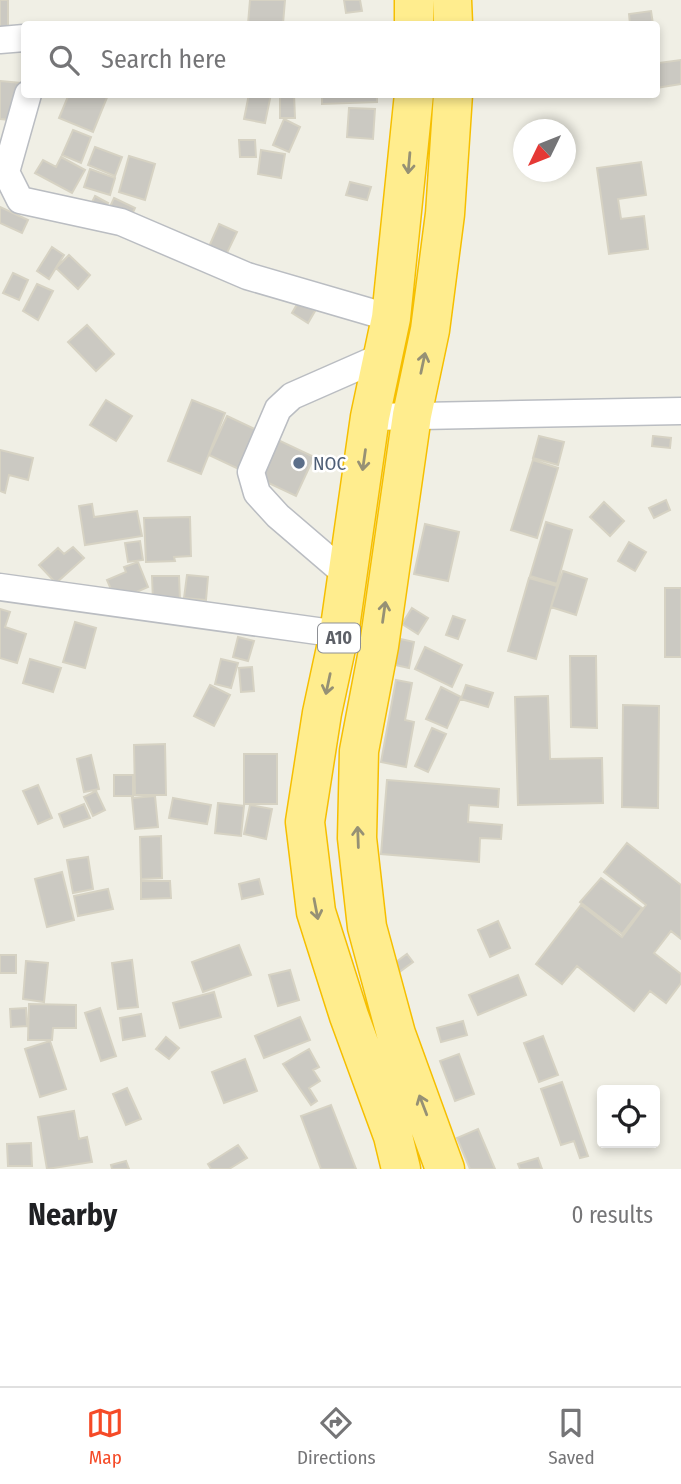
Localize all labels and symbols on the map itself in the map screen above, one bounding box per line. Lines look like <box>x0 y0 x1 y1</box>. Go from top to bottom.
north arrow <box>513 119 576 182</box>
one-way arrow <box>402 151 415 173</box>
one-way arrow <box>417 352 431 375</box>
one-way arrow <box>358 448 371 471</box>
place label: NOC <box>313 452 346 475</box>
marker: NOC <box>291 455 307 471</box>
one-way arrow <box>378 601 391 624</box>
road number: A10 <box>318 624 360 652</box>
one-way arrow <box>321 673 334 695</box>
one-way arrow <box>352 826 365 849</box>
one-way arrow <box>310 897 323 920</box>
one-way arrow <box>415 1094 428 1116</box>

